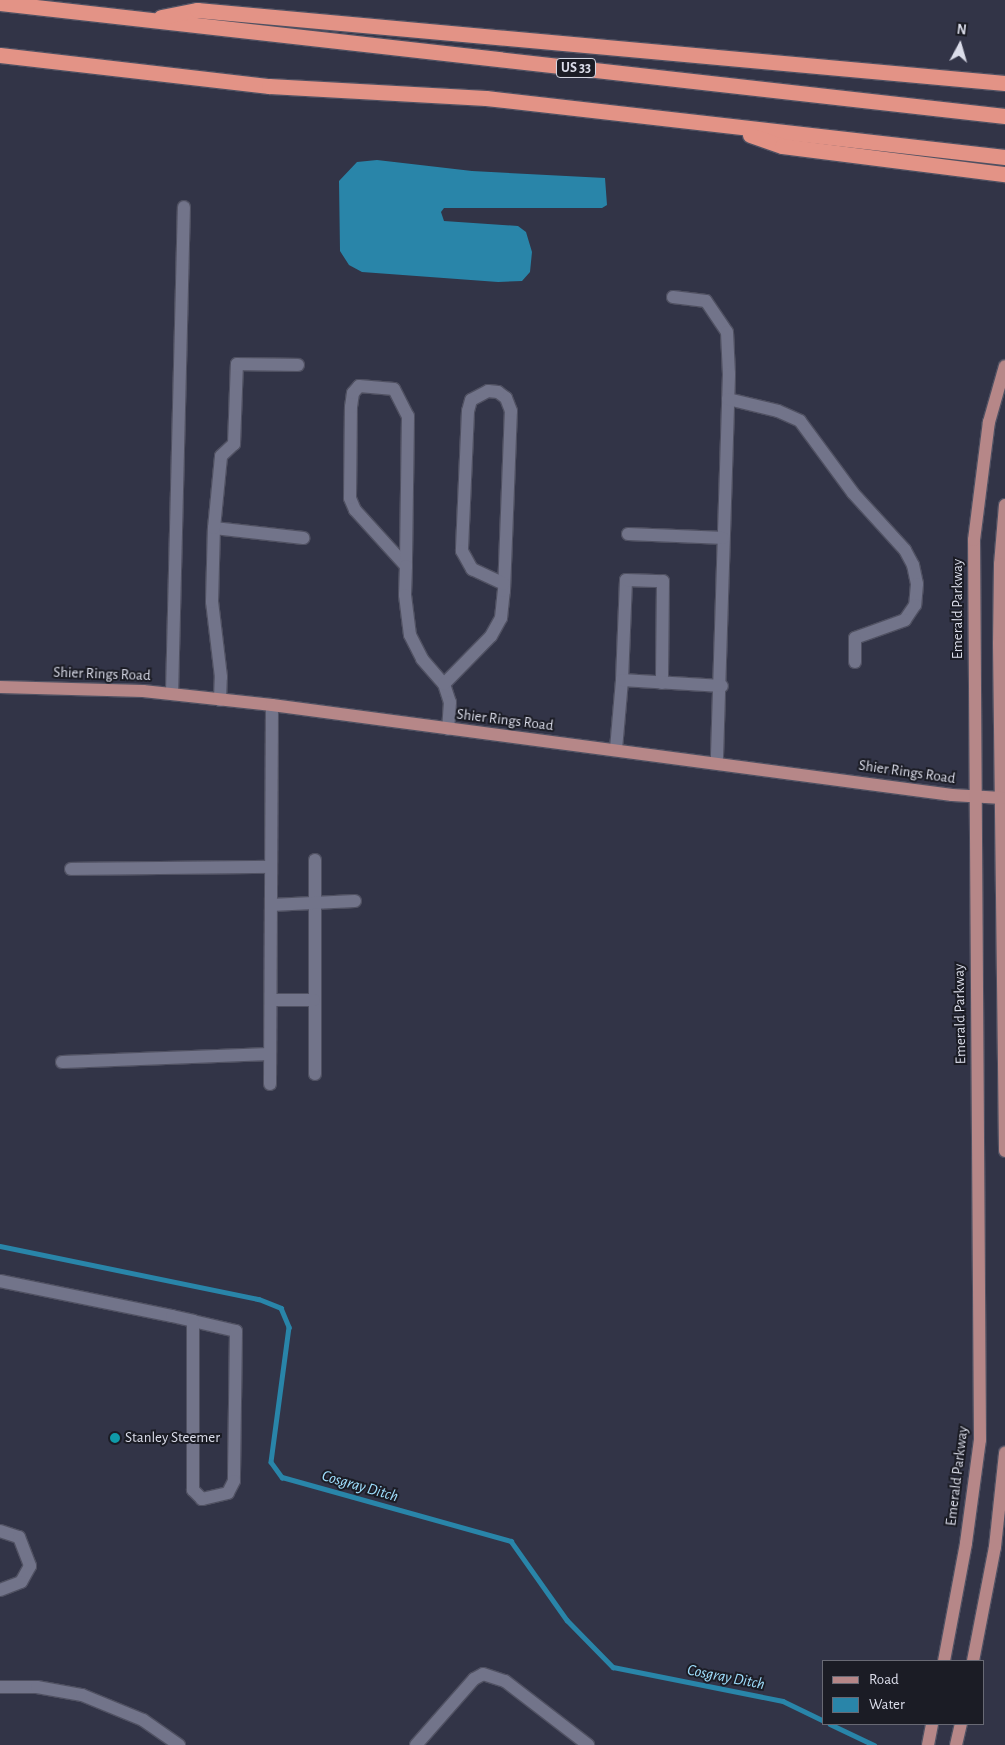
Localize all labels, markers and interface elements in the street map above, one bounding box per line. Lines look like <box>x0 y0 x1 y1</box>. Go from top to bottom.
north arrow <box>935 20 985 70</box>
text: N <box>956 23 967 38</box>
road number: US 33 <box>555 56 597 80</box>
street label: Emerald Parkway <box>949 559 967 659</box>
street label: Shier Rings Road <box>53 663 151 685</box>
street label: Shier Rings Road <box>456 705 554 735</box>
street label: Shier Rings Road <box>857 756 957 788</box>
street label: Emerald Parkway <box>950 964 970 1064</box>
street label: Emerald Parkway <box>942 1425 972 1527</box>
place label: Stanley Steemer <box>125 1429 220 1447</box>
marker: Stanley Steemer <box>109 1432 121 1444</box>
water label: Cosgray Ditch <box>320 1466 400 1506</box>
water label: Cosgray Ditch <box>686 1660 766 1694</box>
legend <box>822 1660 985 1725</box>
text: Road <box>869 1672 899 1687</box>
text: Water <box>869 1697 905 1712</box>

